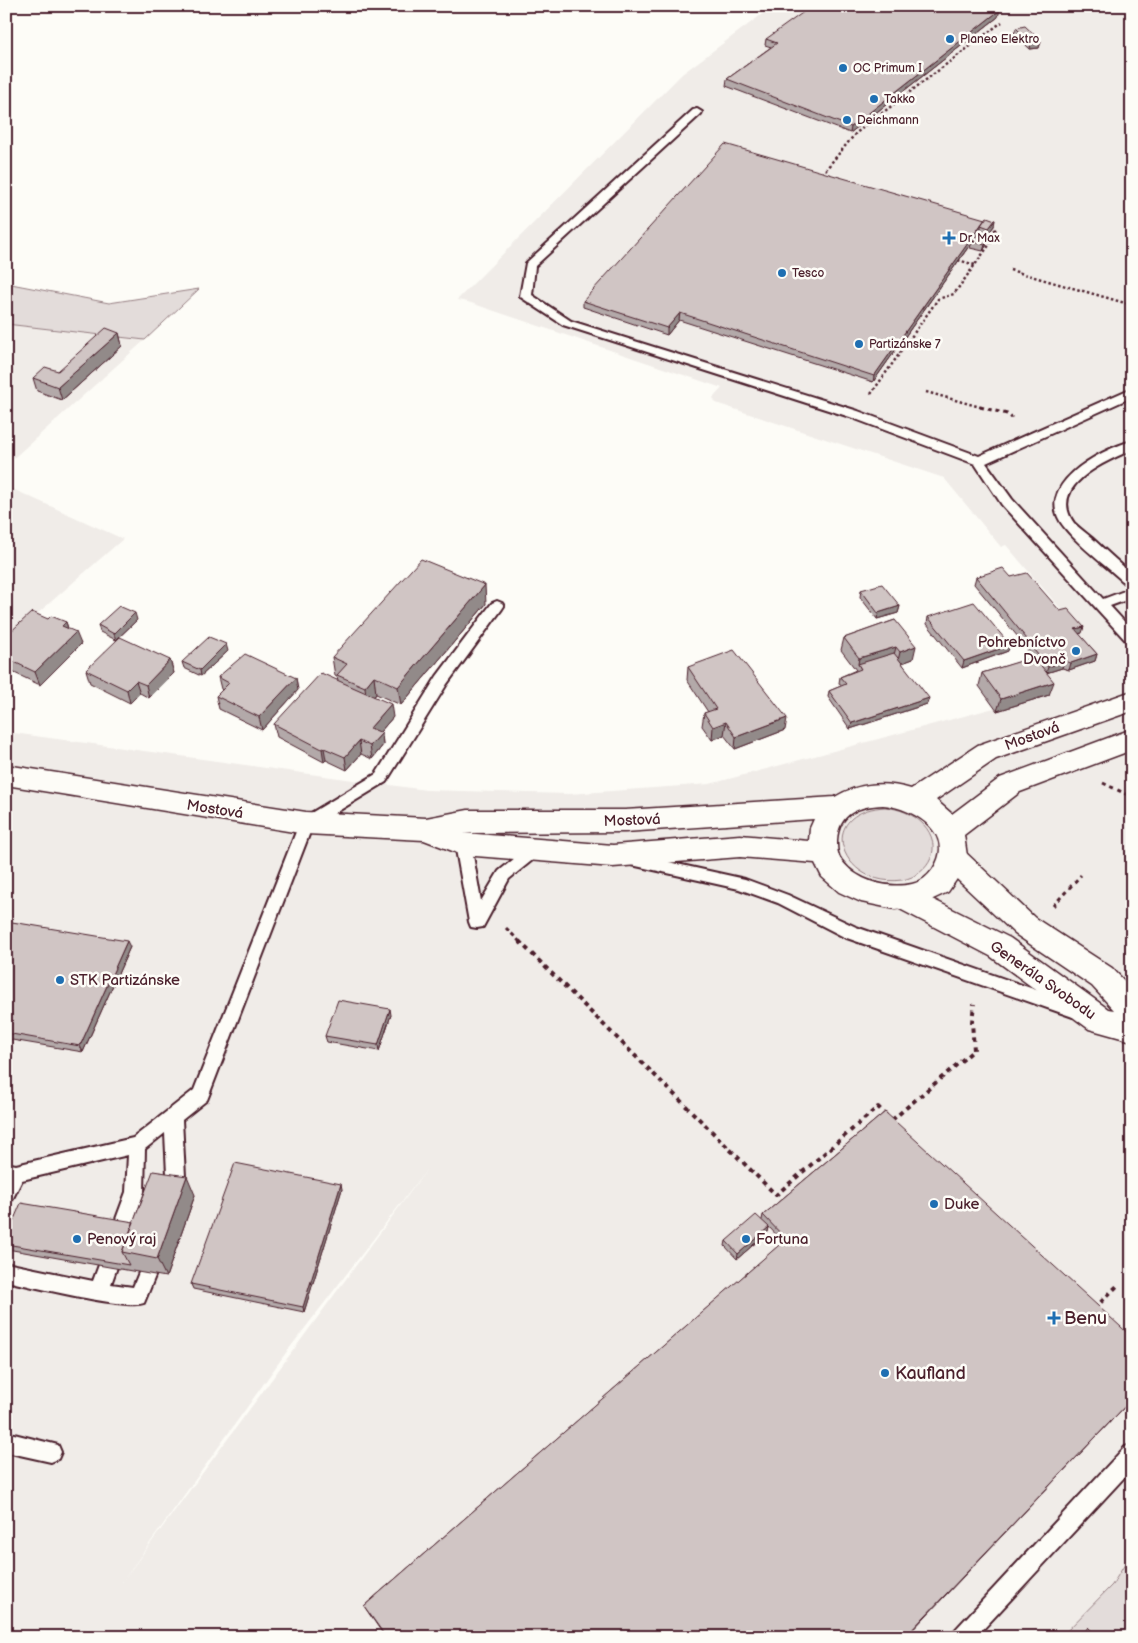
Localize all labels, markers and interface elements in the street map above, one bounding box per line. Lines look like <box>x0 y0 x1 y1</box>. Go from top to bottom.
place label: Planeo Elektro <box>960 32 1040 47</box>
marker: Planeo Elektro <box>944 33 956 45</box>
place label: OC Primum I <box>853 61 922 76</box>
marker: OC Primum I <box>837 62 849 74</box>
place label: Takko <box>884 92 915 107</box>
marker: Takko <box>868 93 880 105</box>
place label: Deichmann <box>857 113 919 128</box>
marker: Deichmann <box>841 114 853 126</box>
place label: Dr. Max <box>959 231 1000 246</box>
marker: Dr. Max <box>943 232 955 244</box>
place label: Tesco <box>792 266 824 281</box>
marker: Tesco <box>776 267 788 279</box>
place label: Partizánske 7 <box>869 337 941 352</box>
marker: Partizánske 7 <box>853 338 865 350</box>
place label: Pohrebníctvo Dvonč <box>978 633 1066 669</box>
marker: Pohrebníctvo Dvonč <box>1070 645 1082 657</box>
street label: Mostová <box>1002 718 1062 755</box>
street label: Mostová <box>185 796 245 823</box>
street label: Mostová <box>603 810 661 831</box>
street label: Generála Svobodu <box>986 937 1099 1024</box>
place label: STK Partizánske <box>70 971 180 990</box>
marker: STK Partizánske <box>54 974 66 986</box>
place label: Duke <box>944 1195 979 1214</box>
marker: Duke <box>928 1198 940 1210</box>
place label: Penový raj <box>87 1230 156 1249</box>
place label: Fortuna <box>756 1230 808 1249</box>
marker: Penový raj <box>71 1233 83 1245</box>
marker: Fortuna <box>740 1233 752 1245</box>
place label: Benu <box>1064 1308 1107 1329</box>
marker: Benu <box>1048 1312 1060 1324</box>
place label: Kaufland <box>895 1363 966 1384</box>
marker: Kaufland <box>879 1367 891 1379</box>

